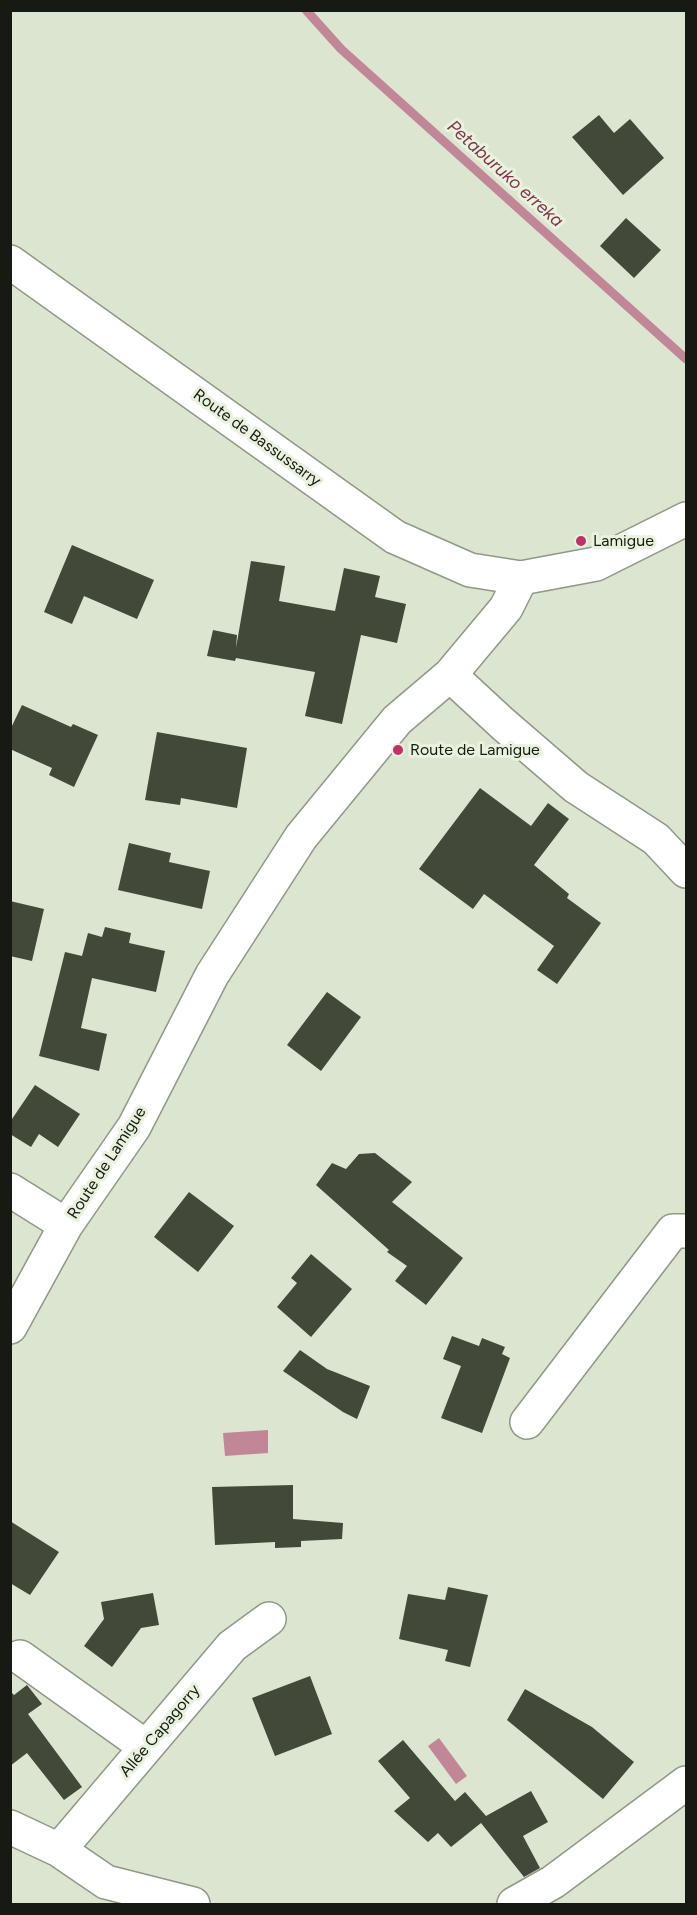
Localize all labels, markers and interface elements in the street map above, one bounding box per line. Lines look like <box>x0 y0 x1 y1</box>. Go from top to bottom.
water label: Petaburuko erreka <box>442 116 568 232</box>
street label: Route de Bassussarry <box>189 385 325 491</box>
place label: Lamigue <box>593 531 654 551</box>
marker: Lamigue <box>574 534 588 548</box>
place label: Route de Lamigue <box>410 740 540 760</box>
marker: Route de Lamigue <box>391 743 405 757</box>
street label: Route de Lamigue <box>64 1103 150 1223</box>
street label: Allée Capagorry <box>116 1681 204 1781</box>

